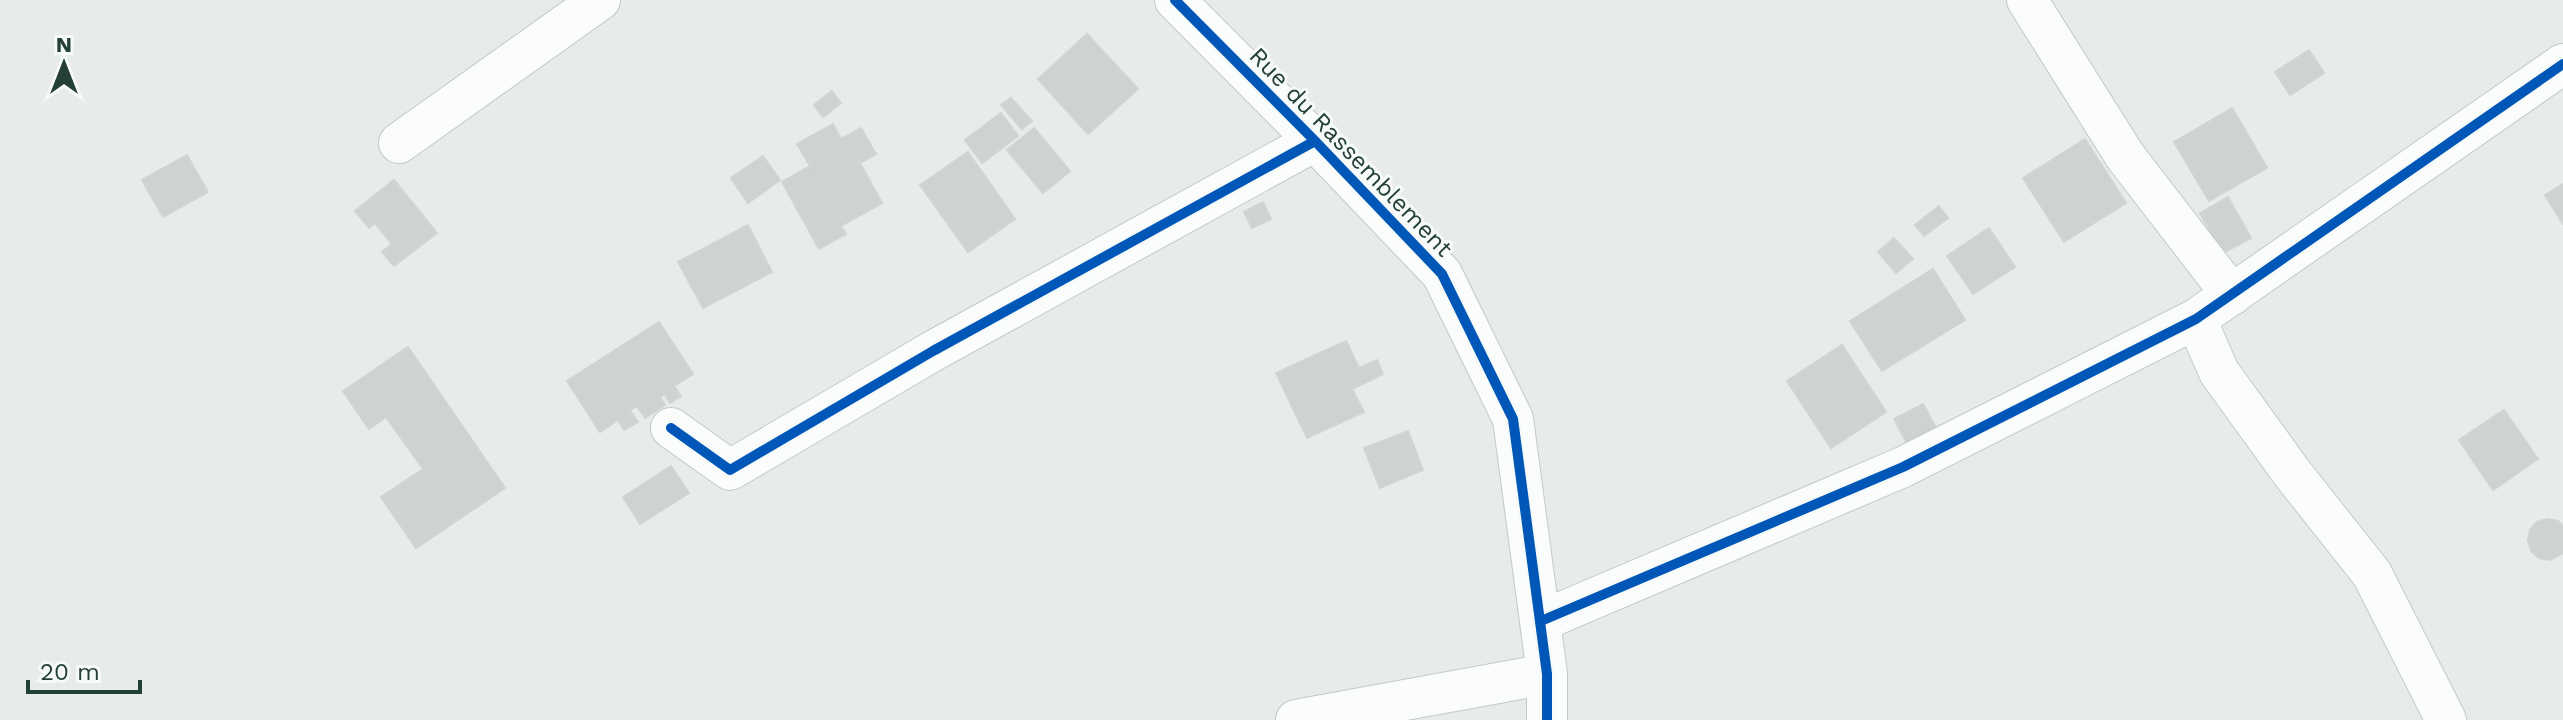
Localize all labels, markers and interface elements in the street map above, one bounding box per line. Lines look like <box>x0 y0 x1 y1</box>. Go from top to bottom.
north arrow <box>24 24 104 104</box>
text: N <box>56 32 72 57</box>
street label: Rue du Rassemblement <box>1244 42 1458 262</box>
scale bar <box>28 644 140 694</box>
text: 20 m <box>40 658 100 686</box>

